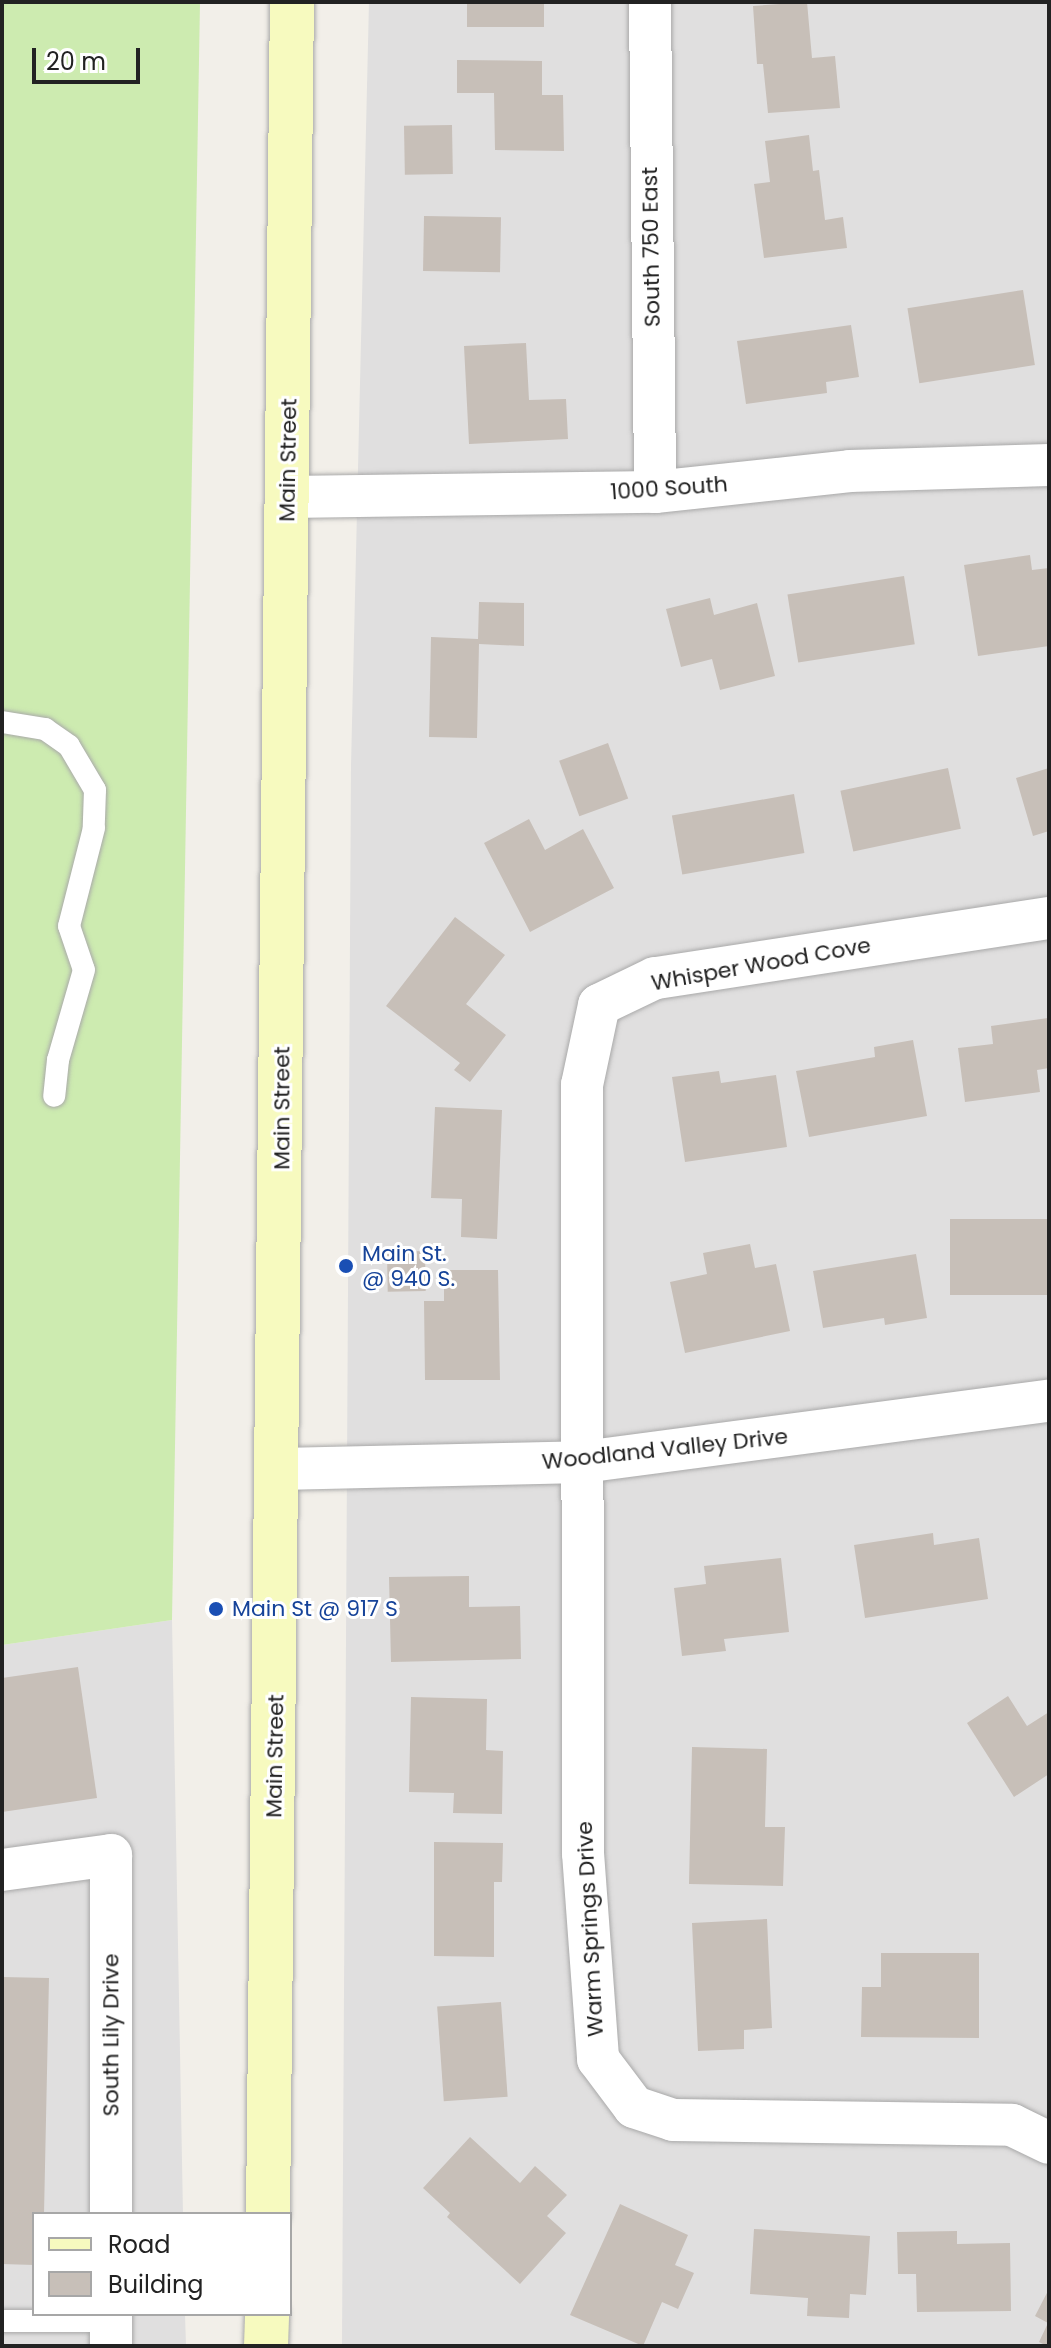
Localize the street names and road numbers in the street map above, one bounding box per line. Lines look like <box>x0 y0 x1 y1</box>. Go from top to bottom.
street label: South 750 East <box>636 167 666 327</box>
street label: Main Street <box>274 398 302 522</box>
street label: 1000 South <box>609 471 729 505</box>
street label: Whisper Wood Cove <box>649 932 873 996</box>
street label: Main Street <box>269 1046 295 1170</box>
street label: Woodland Valley Drive <box>541 1423 789 1475</box>
street label: Main Street <box>261 1694 289 1818</box>
street label: Warm Springs Drive <box>571 1820 609 2038</box>
street label: South Lily Drive <box>98 1954 124 2116</box>

